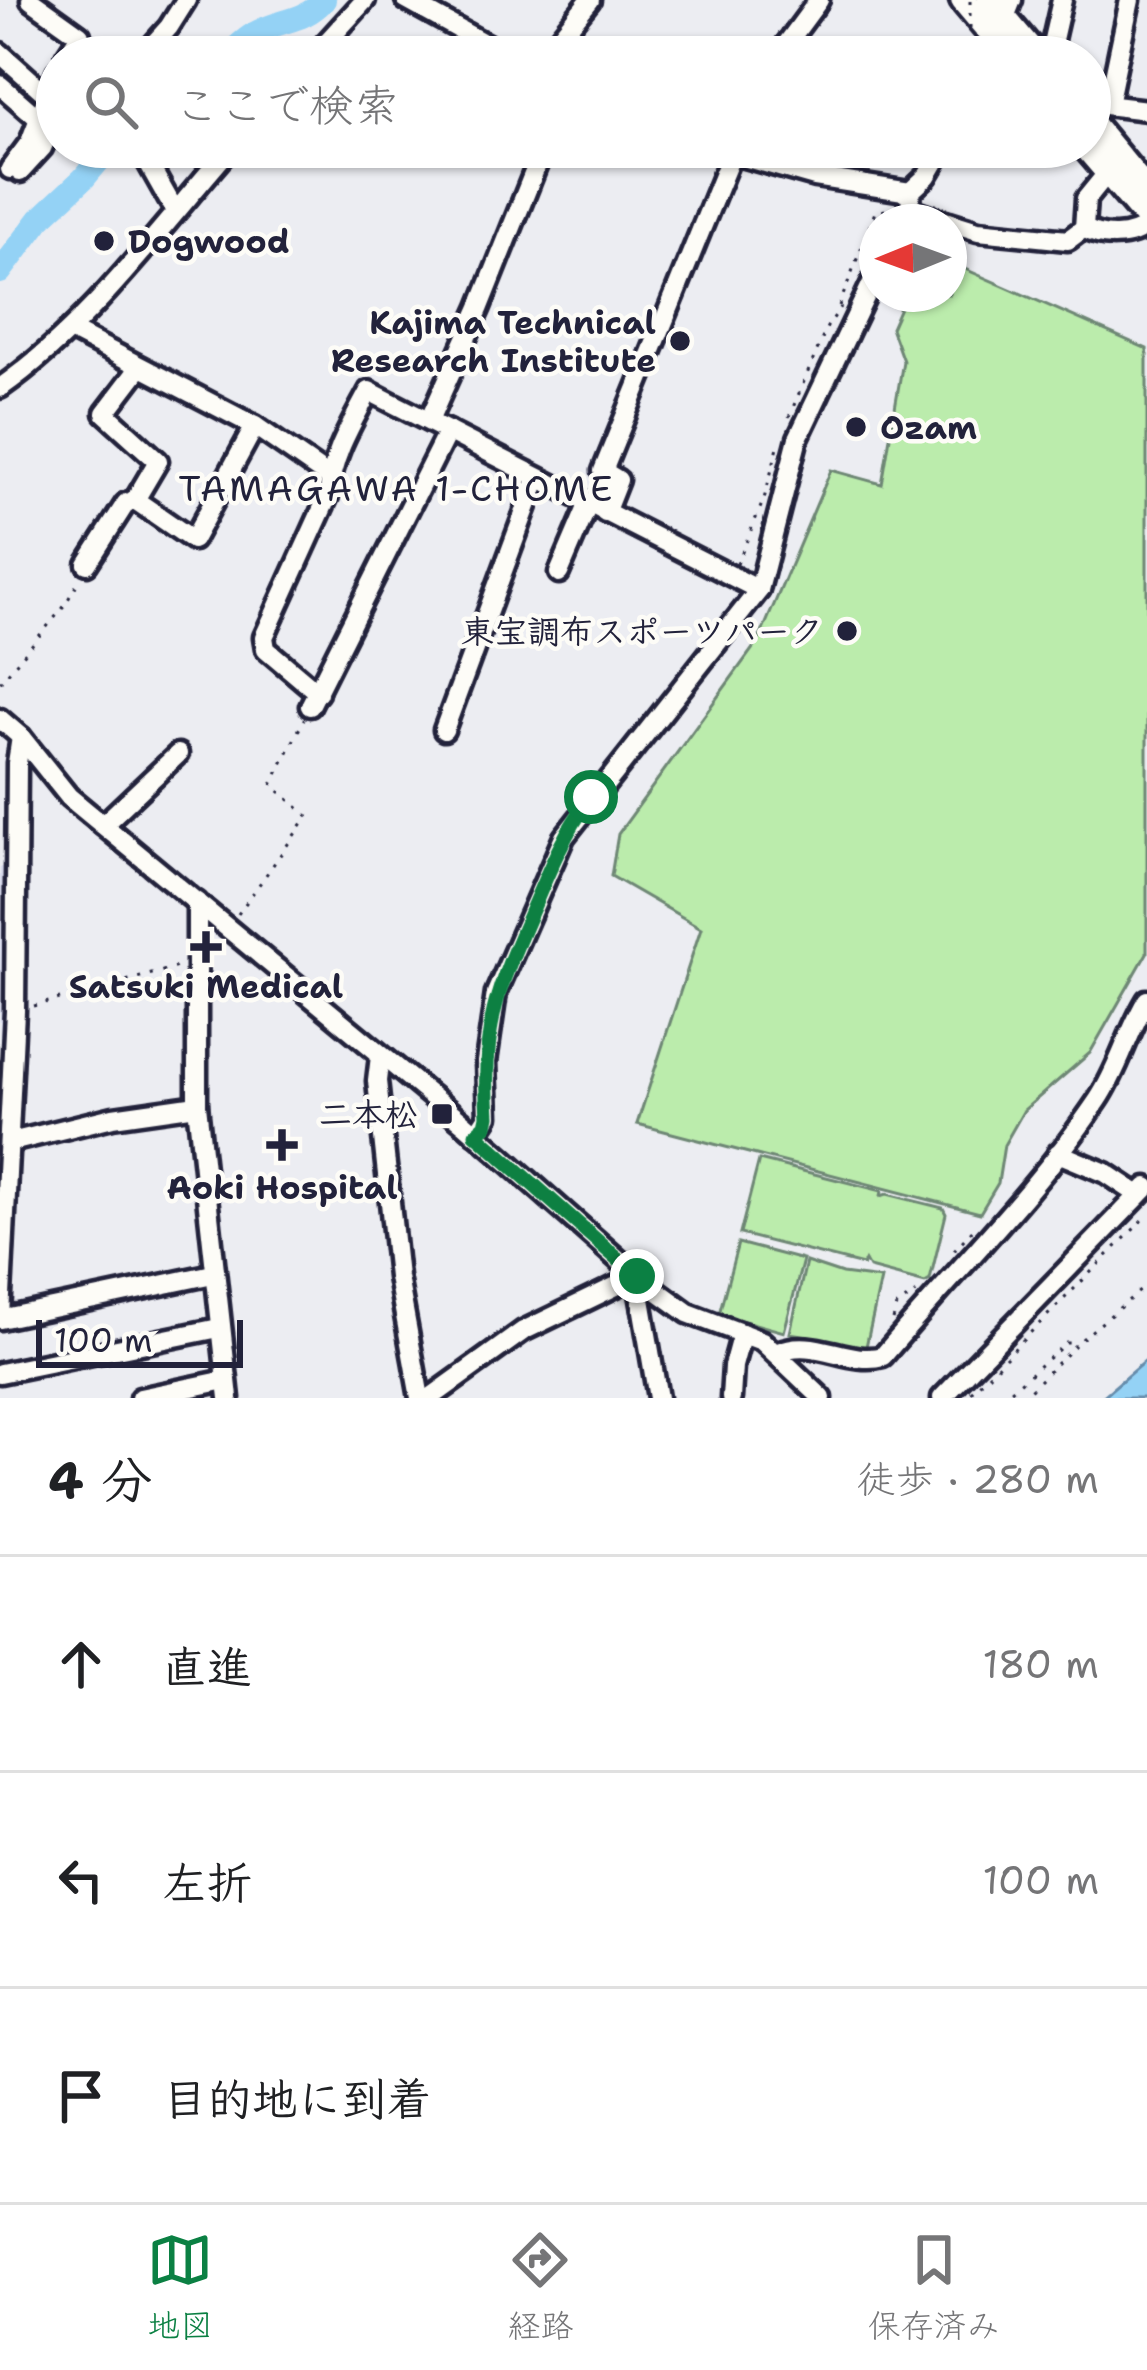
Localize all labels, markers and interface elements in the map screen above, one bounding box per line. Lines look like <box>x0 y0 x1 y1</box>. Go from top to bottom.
search box <box>36 36 1111 168</box>
icon: search <box>78 69 144 135</box>
text: ここで検索 <box>174 75 399 135</box>
north arrow <box>859 204 967 312</box>
place label: Dogwood <box>128 219 290 264</box>
marker: Dogwood <box>91 228 117 254</box>
place label: Kajima Technical Research Institute <box>331 300 656 383</box>
marker: Kajima Technical Research Institute <box>667 328 693 354</box>
place label: Ozam <box>880 405 977 450</box>
marker: Ozam <box>843 414 869 440</box>
district label: TAMAGAWA 1-CHOME <box>179 464 615 513</box>
place label: 東宝調布スポーツパーク <box>461 609 823 654</box>
marker: 東宝調布スポーツパーク <box>834 618 860 644</box>
route start <box>564 770 618 824</box>
marker: Satsuki Medical <box>193 934 219 960</box>
place label: Satsuki Medical <box>69 964 343 1009</box>
place label: 二本松 <box>319 1092 418 1137</box>
marker: 二本松 <box>429 1101 455 1127</box>
marker: Aoki Hospital <box>266 1129 298 1161</box>
place label: Aoki Hospital <box>166 1165 398 1210</box>
route end <box>610 1249 664 1303</box>
scale bar <box>36 1314 243 1367</box>
text: 100 m <box>54 1318 153 1363</box>
text: 4 分 <box>48 1446 152 1514</box>
text: 徒歩 · 280 m <box>857 1453 1099 1505</box>
icon: ahead <box>48 1631 114 1697</box>
text: 直進 <box>162 1637 252 1697</box>
text: 180 m <box>983 1638 1099 1690</box>
icon: left <box>48 1847 114 1913</box>
text: 左折 <box>162 1853 252 1913</box>
text: 100 m <box>983 1854 1099 1906</box>
icon: arrive <box>48 2063 114 2129</box>
text: 目的地に到着 <box>162 2069 432 2129</box>
tab: 地図 <box>147 2227 213 2348</box>
tab: 経路 <box>507 2227 573 2348</box>
tab: 保存済み <box>868 2227 1000 2348</box>

